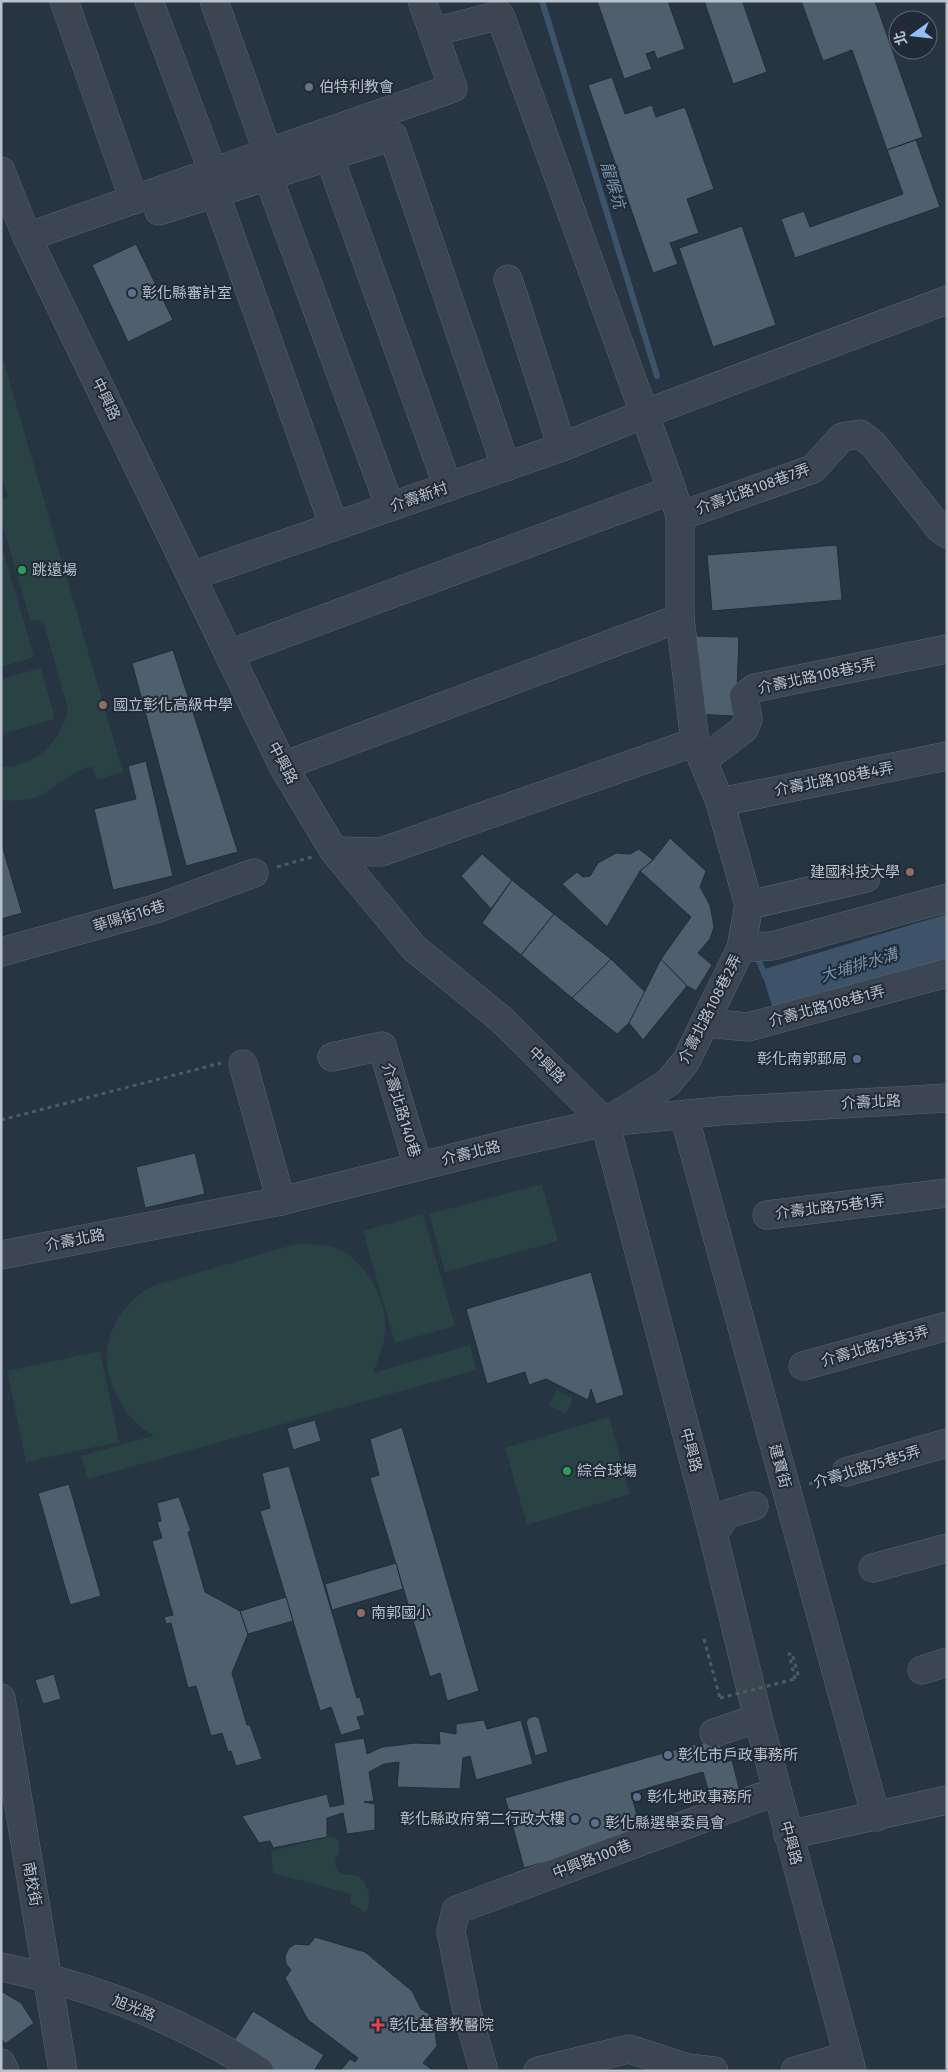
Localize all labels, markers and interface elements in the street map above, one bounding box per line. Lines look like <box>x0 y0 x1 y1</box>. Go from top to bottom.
north arrow <box>888 10 938 60</box>
text: 北 <box>891 29 911 47</box>
place label: 伯特利教會 <box>319 78 394 96</box>
marker: 伯特利教會 <box>303 81 315 93</box>
water label: 龍喉坑 <box>597 159 630 213</box>
place label: 彰化縣審計室 <box>142 284 232 302</box>
marker: 彰化縣審計室 <box>126 287 138 299</box>
street label: 中興路 <box>88 375 124 423</box>
street label: 介壽北路108巷7弄 <box>694 460 812 518</box>
street label: 介壽新村 <box>388 479 450 515</box>
place label: 跳遠場 <box>32 561 77 579</box>
marker: 跳遠場 <box>16 564 28 576</box>
street label: 介壽北路108巷5弄 <box>756 655 878 697</box>
place label: 國立彰化高級中學 <box>113 696 233 714</box>
marker: 國立彰化高級中學 <box>97 699 109 711</box>
street label: 中興路 <box>264 739 302 787</box>
street label: 介壽北路108巷4弄 <box>773 759 895 799</box>
place label: 建國科技大學 <box>810 863 900 881</box>
marker: 建國科技大學 <box>904 866 916 878</box>
street label: 華陽街16巷 <box>91 897 167 935</box>
water label: 大埔排水溝 <box>818 944 902 986</box>
street label: 介壽北路108巷2弄 <box>675 951 745 1067</box>
street label: 介壽北路108巷1弄 <box>767 982 887 1030</box>
street label: 中興路 <box>525 1043 569 1087</box>
place label: 彰化南郭郵局 <box>757 1050 847 1068</box>
marker: 彰化南郭郵局 <box>851 1053 863 1065</box>
street label: 介壽北路140巷 <box>378 1061 424 1159</box>
street label: 介壽北路 <box>841 1091 901 1113</box>
street label: 介壽北路 <box>440 1137 502 1169</box>
street label: 介壽北路75巷1弄 <box>774 1191 886 1223</box>
street label: 介壽北路 <box>44 1225 106 1255</box>
street label: 介壽北路75巷3弄 <box>819 1322 931 1370</box>
street label: 中興路 <box>676 1426 706 1474</box>
street label: 建寶街 <box>765 1442 795 1490</box>
street label: 介壽北路75巷5弄 <box>811 1442 923 1492</box>
place label: 綜合球場 <box>577 1462 637 1480</box>
marker: 綜合球場 <box>561 1465 573 1477</box>
place label: 南郭國小 <box>371 1604 431 1622</box>
marker: 南郭國小 <box>355 1607 367 1619</box>
place label: 彰化市戶政事務所 <box>678 1746 798 1764</box>
marker: 彰化市戶政事務所 <box>662 1749 674 1761</box>
place label: 彰化地政事務所 <box>647 1788 752 1806</box>
marker: 彰化地政事務所 <box>631 1791 643 1803</box>
place label: 彰化縣政府第二行政大樓 <box>400 1810 565 1828</box>
marker: 彰化縣政府第二行政大樓 <box>569 1813 581 1825</box>
place label: 彰化縣選舉委員會 <box>605 1814 725 1832</box>
marker: 彰化縣選舉委員會 <box>589 1817 601 1829</box>
street label: 中興路 <box>776 1819 806 1867</box>
street label: 中興路100巷 <box>550 1836 634 1882</box>
street label: 南校街 <box>19 1860 45 1908</box>
street label: 旭光路 <box>110 1991 158 2025</box>
place label: 彰化基督教醫院 <box>389 2016 494 2034</box>
marker: 彰化基督教醫院 <box>371 2018 385 2032</box>

